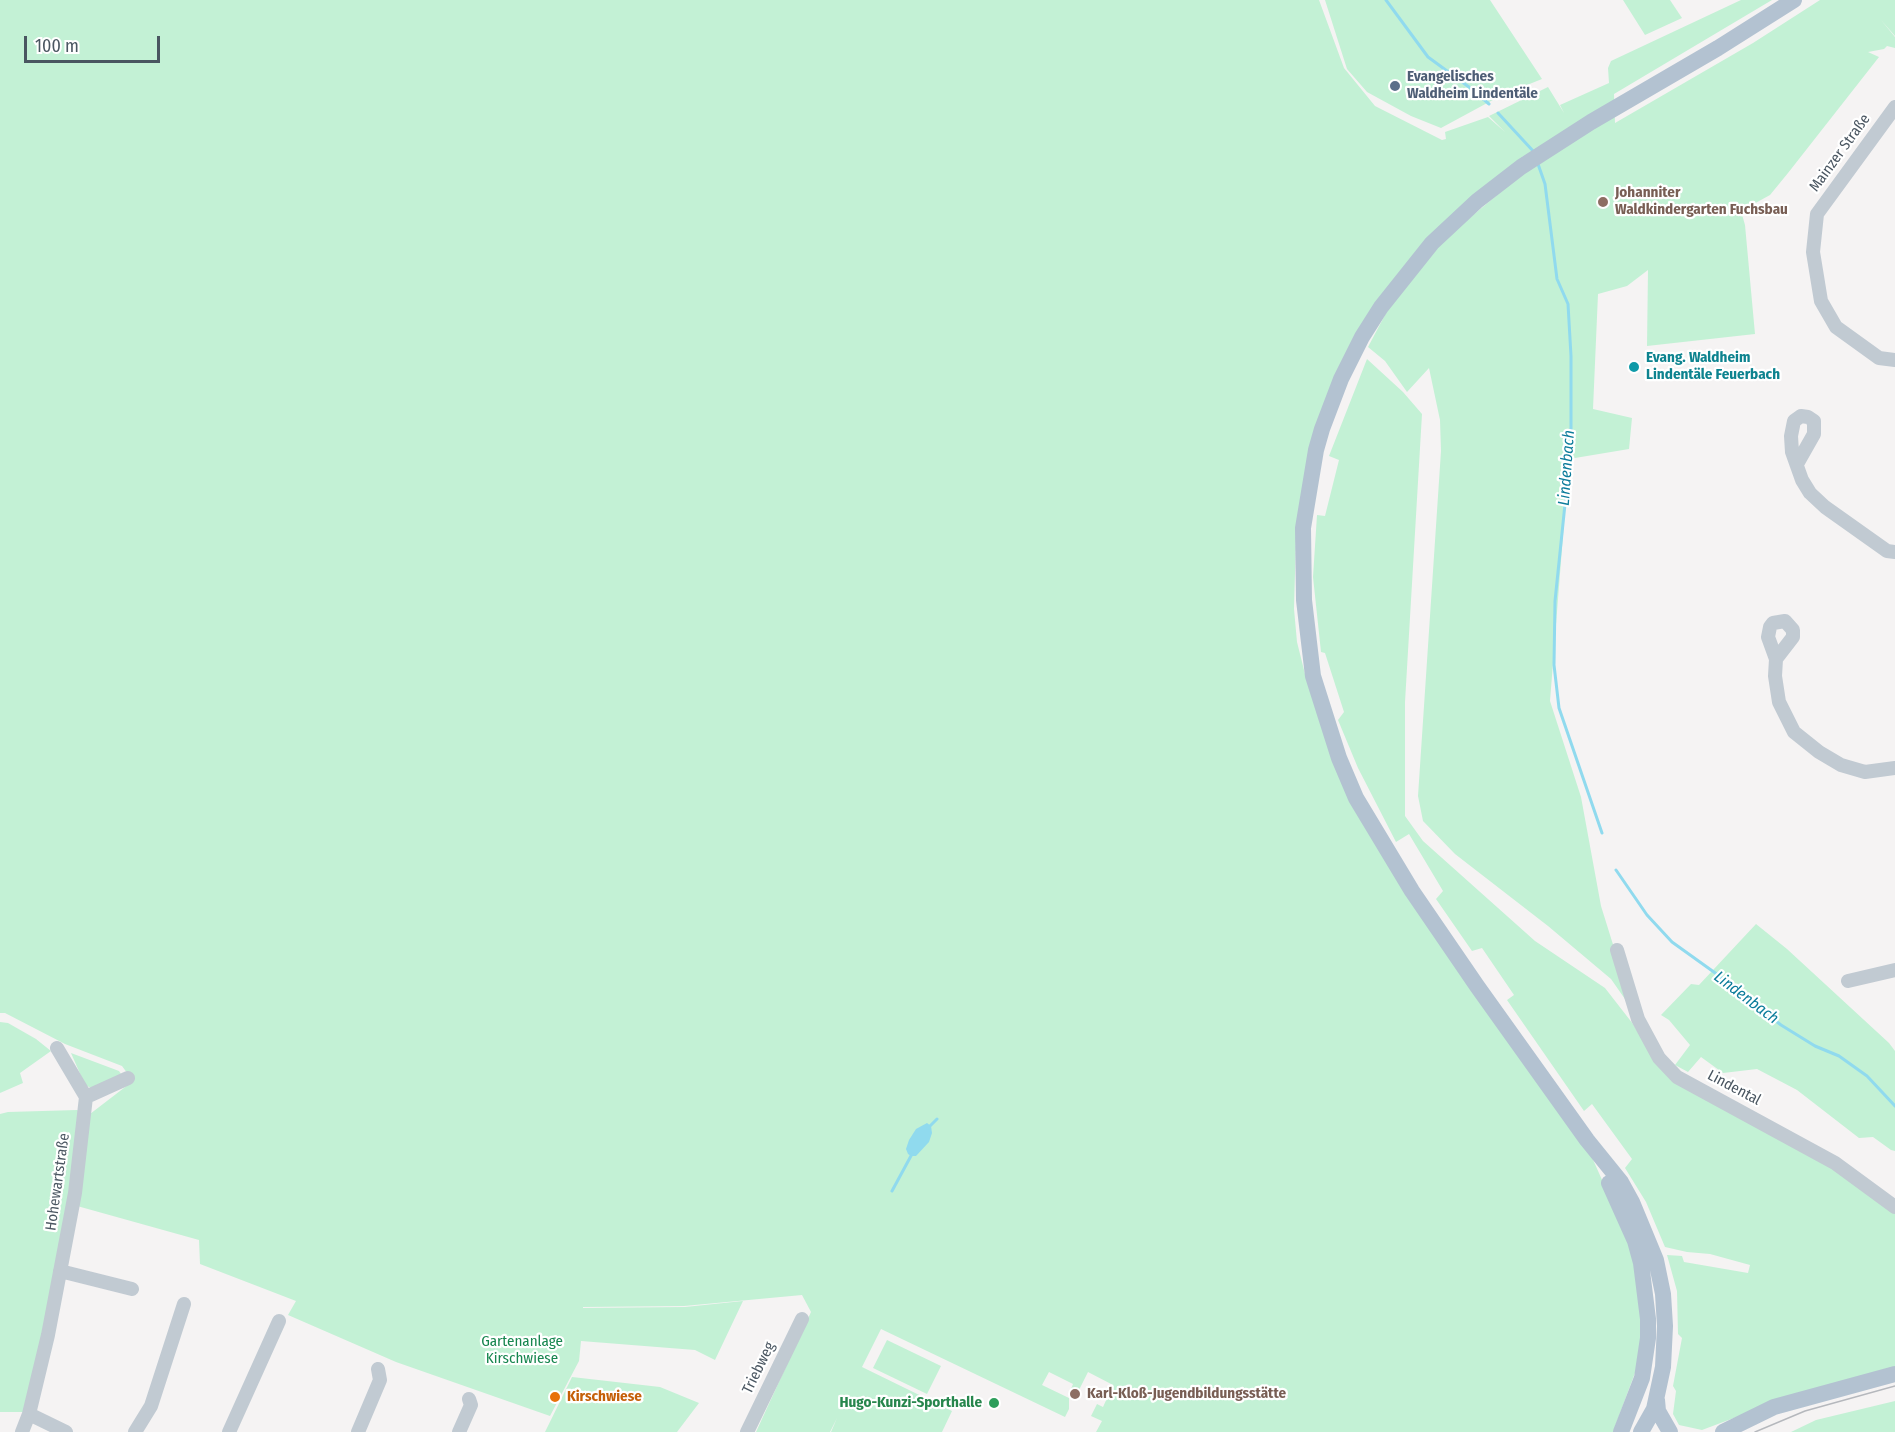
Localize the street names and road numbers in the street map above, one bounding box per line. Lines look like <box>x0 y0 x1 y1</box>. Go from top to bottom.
street label: Mainzer Straße <box>1806 111 1874 195</box>
street label: Lindental <box>1704 1067 1764 1109</box>
street label: Hohewartstraße <box>42 1132 74 1232</box>
street label: Triebweg <box>739 1339 779 1397</box>

